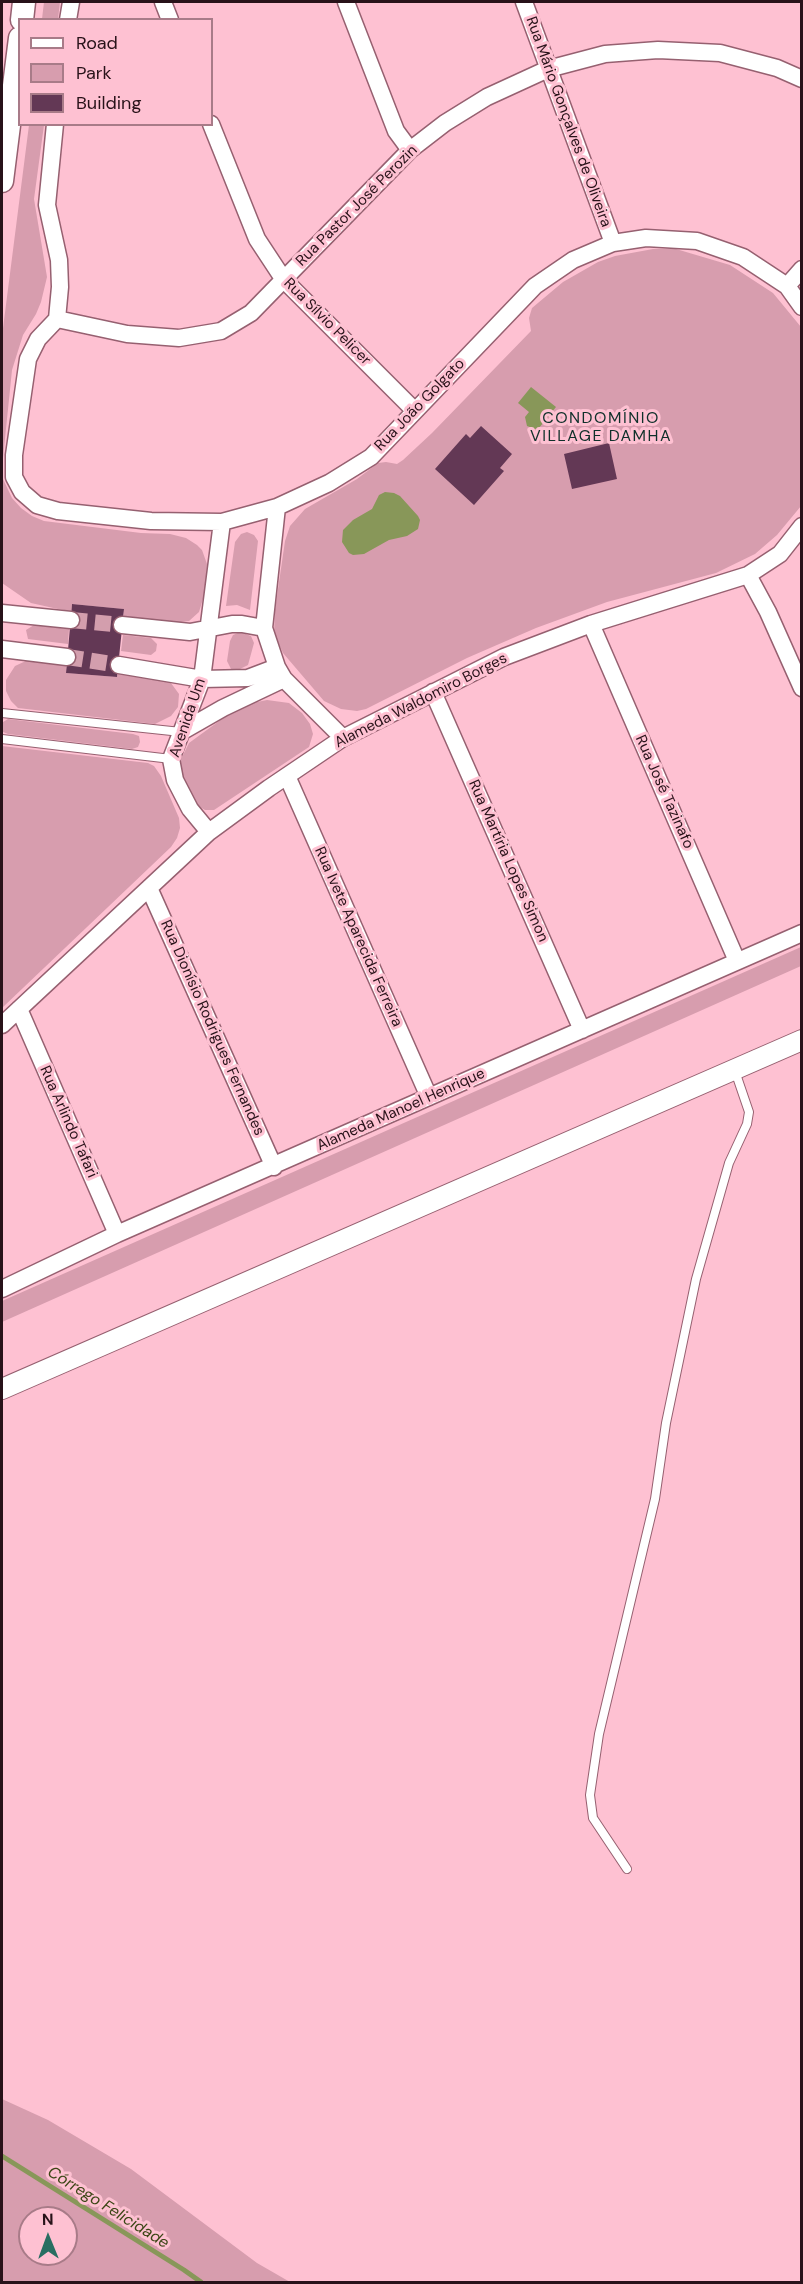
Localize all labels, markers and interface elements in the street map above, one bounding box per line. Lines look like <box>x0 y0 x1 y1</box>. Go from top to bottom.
street label: Rua Mário Gonçalves de Oliveira <box>521 14 615 230</box>
legend <box>18 18 213 126</box>
text: Road <box>76 31 118 55</box>
text: Park <box>76 61 112 85</box>
text: Building <box>76 91 141 115</box>
street label: Rua Pastor José Perozin <box>293 142 421 270</box>
street label: Rua Sílvio Pelicer <box>280 275 374 369</box>
street label: Rua João Golgato <box>371 355 469 455</box>
district label: CONDOMÍNIO VILLAGE DAMHA <box>530 409 672 447</box>
street label: Alameda Waldomiro Borges <box>332 650 510 752</box>
street label: Avenida Um <box>166 676 210 760</box>
street label: Rua José Tazinafo <box>631 732 697 852</box>
street label: Rua Martíria Lopes Simon <box>464 777 552 945</box>
street label: Rua Ivete Aparecida Ferreira <box>310 844 406 1030</box>
street label: Rua Dionísio Rodrigues Fernandes <box>156 917 268 1139</box>
street label: Rua Arlindo Tafari <box>35 1063 101 1181</box>
street label: Alameda Manoel Henrique <box>314 1065 488 1155</box>
water label: Córrego Felicidade <box>44 2163 172 2253</box>
north arrow <box>18 2206 78 2266</box>
text: N <box>42 2209 54 2230</box>

